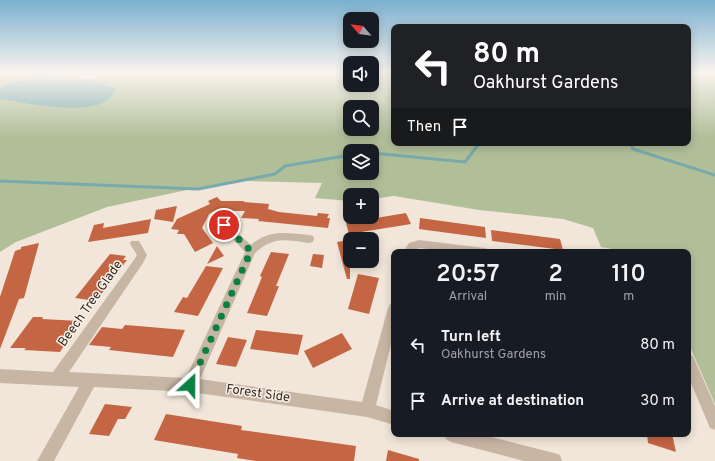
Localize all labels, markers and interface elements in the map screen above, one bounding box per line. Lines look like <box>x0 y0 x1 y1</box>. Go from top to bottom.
north arrow <box>343 12 379 48</box>
map controls <box>343 12 379 268</box>
text: 80 m <box>473 37 540 73</box>
icon: left <box>407 40 459 92</box>
button: sound <box>343 56 379 92</box>
text: Oakhurst Gardens <box>473 72 619 95</box>
button: search <box>343 100 379 136</box>
icon: arrive <box>449 116 471 138</box>
text: Then <box>407 118 441 137</box>
button: layers <box>343 144 379 180</box>
button: + <box>343 188 379 224</box>
pin <box>207 208 241 242</box>
icon: arrive <box>213 214 235 236</box>
button: − <box>343 232 379 268</box>
street label: Beech Tree Glade <box>55 258 127 350</box>
text: 20:57 <box>436 260 500 290</box>
text: 2 <box>548 260 563 290</box>
text: 110 <box>611 260 646 290</box>
text: Arrival <box>448 289 487 305</box>
text: min <box>545 289 566 305</box>
text: m <box>623 289 634 305</box>
text: Turn left <box>441 328 501 347</box>
icon: left <box>407 334 429 356</box>
text: 80 m <box>640 336 675 355</box>
text: Oakhurst Gardens <box>441 347 546 363</box>
position arrow <box>169 364 211 406</box>
street label: Forest Side <box>225 382 291 406</box>
icon: arrive <box>407 390 429 412</box>
text: Arrive at destination <box>441 392 584 411</box>
text: 30 m <box>640 392 675 411</box>

